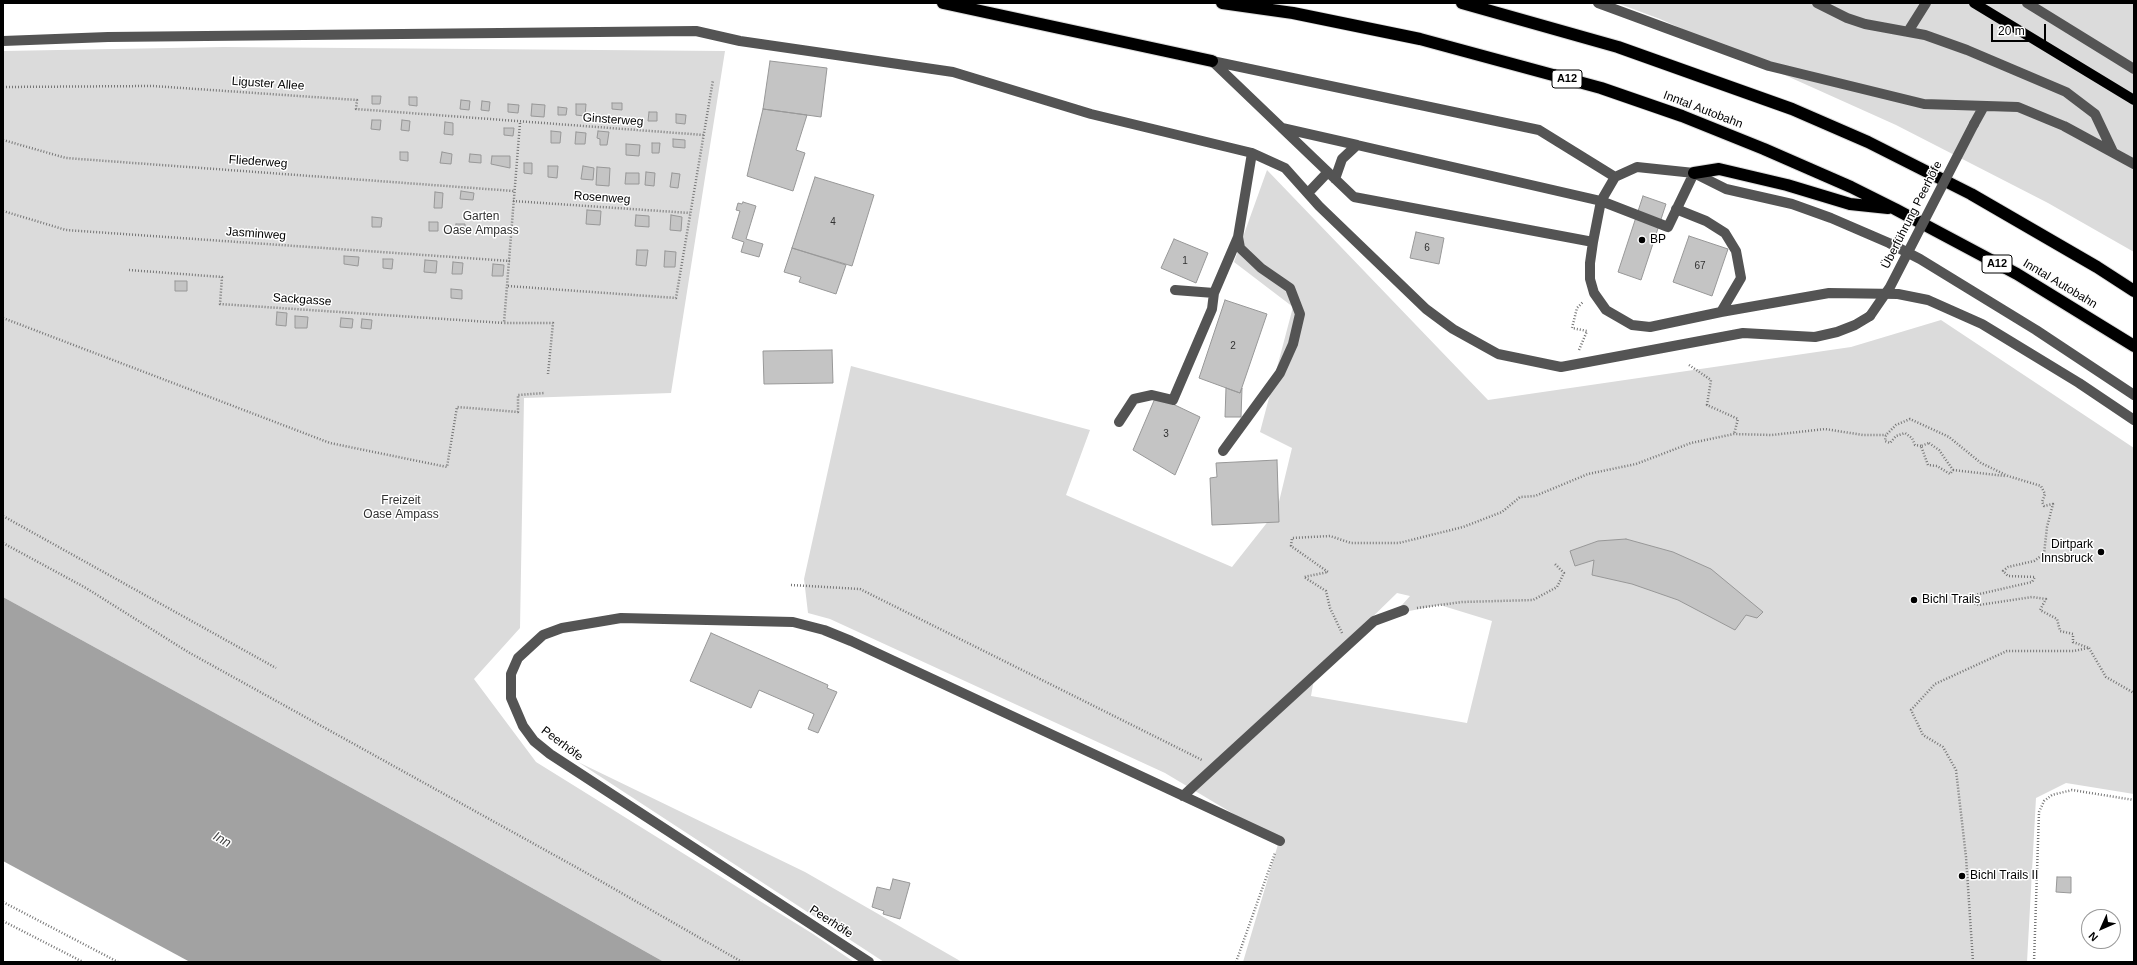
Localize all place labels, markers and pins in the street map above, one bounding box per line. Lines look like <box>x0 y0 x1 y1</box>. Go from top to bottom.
place label: BP <box>1650 233 1666 247</box>
marker: BP <box>1637 235 1647 245</box>
place label: Dirtpark Innsbruck <box>2041 538 2093 566</box>
marker: Dirtpark Innsbruck <box>2096 547 2106 557</box>
place label: Bichl Trails <box>1922 593 1980 607</box>
marker: Bichl Trails <box>1909 595 1919 605</box>
place label: Bichl Trails II <box>1970 869 2038 883</box>
marker: Bichl Trails II <box>1957 871 1967 881</box>

